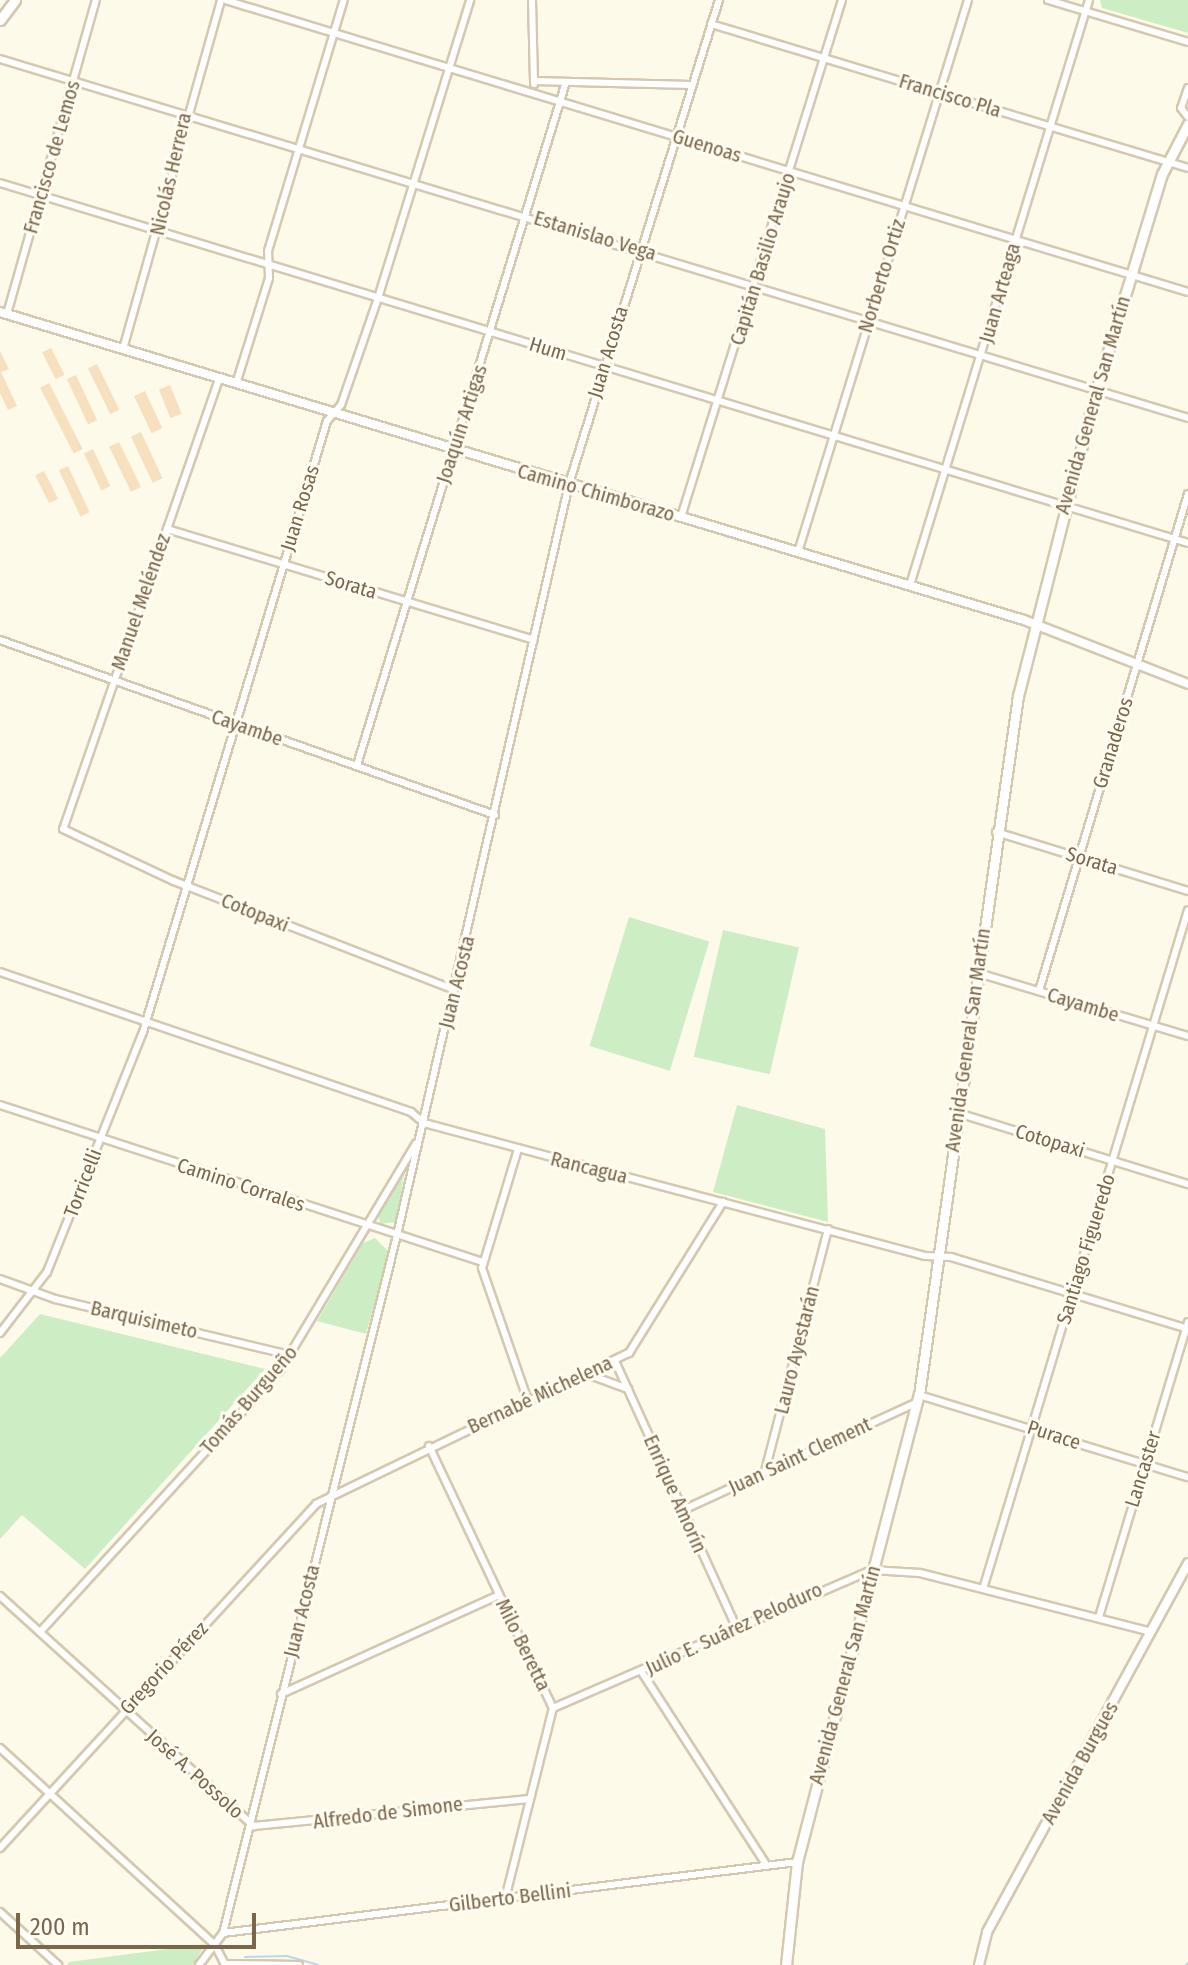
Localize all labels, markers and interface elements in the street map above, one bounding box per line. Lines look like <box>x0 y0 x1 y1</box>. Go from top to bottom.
street label: Francisco Pla <box>896 69 1004 123</box>
street label: Francisco de Lemos <box>19 78 85 236</box>
street label: Nicolás Herrera <box>145 110 197 238</box>
street label: Guenoas <box>670 124 744 168</box>
street label: Capitán Basilio Araujo <box>725 170 801 348</box>
street label: Estanislao Vega <box>531 206 659 266</box>
street label: Norberto Ortiz <box>853 216 911 336</box>
street label: Juan Arteaga <box>974 240 1026 346</box>
street label: Avenida General San Martín <box>1050 293 1136 517</box>
street label: Juan Acosta <box>583 303 633 401</box>
street label: Hum <box>526 332 570 366</box>
street label: Joaquín Artigas <box>432 362 492 486</box>
street label: Camino Chimborazo <box>515 459 677 527</box>
street label: Juan Rosas <box>276 462 324 554</box>
street label: Manuel Meléndez <box>106 531 176 673</box>
street label: Sorata <box>322 566 380 604</box>
street label: Granaderos <box>1088 695 1138 791</box>
street label: Cayambe <box>208 705 286 751</box>
street label: Sorata <box>1063 842 1121 880</box>
street label: Cotopaxi <box>218 889 292 937</box>
street label: Avenida General San Martín <box>940 927 996 1153</box>
street label: Juan Acosta <box>434 933 480 1031</box>
street label: Cayambe <box>1044 983 1122 1027</box>
street label: Cotopaxi <box>1012 1119 1088 1163</box>
street label: Torricelli <box>59 1145 107 1221</box>
street label: Rancagua <box>548 1147 630 1189</box>
street label: Camino Corrales <box>174 1153 308 1217</box>
street label: Santiago Figueredo <box>1052 1171 1120 1327</box>
street label: Lauro Ayestarán <box>769 1283 825 1417</box>
street label: Barquisimeto <box>88 1296 200 1344</box>
street label: Tomás Burgueño <box>195 1341 303 1459</box>
street label: Bernabé Michelena <box>464 1351 616 1439</box>
street label: Juan Saint Clement <box>725 1412 875 1500</box>
street label: Purace <box>1024 1415 1084 1455</box>
street label: Lancaster <box>1120 1428 1166 1510</box>
street label: Enrique Amorín <box>638 1431 712 1557</box>
street label: Juan Acosta <box>279 1562 325 1660</box>
street label: Avenida General San Martín <box>804 1563 886 1787</box>
street label: Julio E. Suárez Peloduro <box>642 1577 826 1681</box>
street label: Milo Beretta <box>490 1595 556 1695</box>
street label: Gregorio Pérez <box>115 1617 213 1719</box>
street label: Avenida Burgues <box>1036 1698 1124 1828</box>
street label: José A. Possolo <box>142 1724 248 1824</box>
street label: Alfredo de Simone <box>312 1792 464 1834</box>
street label: Gilberto Bellini <box>448 1879 572 1917</box>
scale bar <box>20 1897 260 1947</box>
text: 200 m <box>30 1913 90 1941</box>

